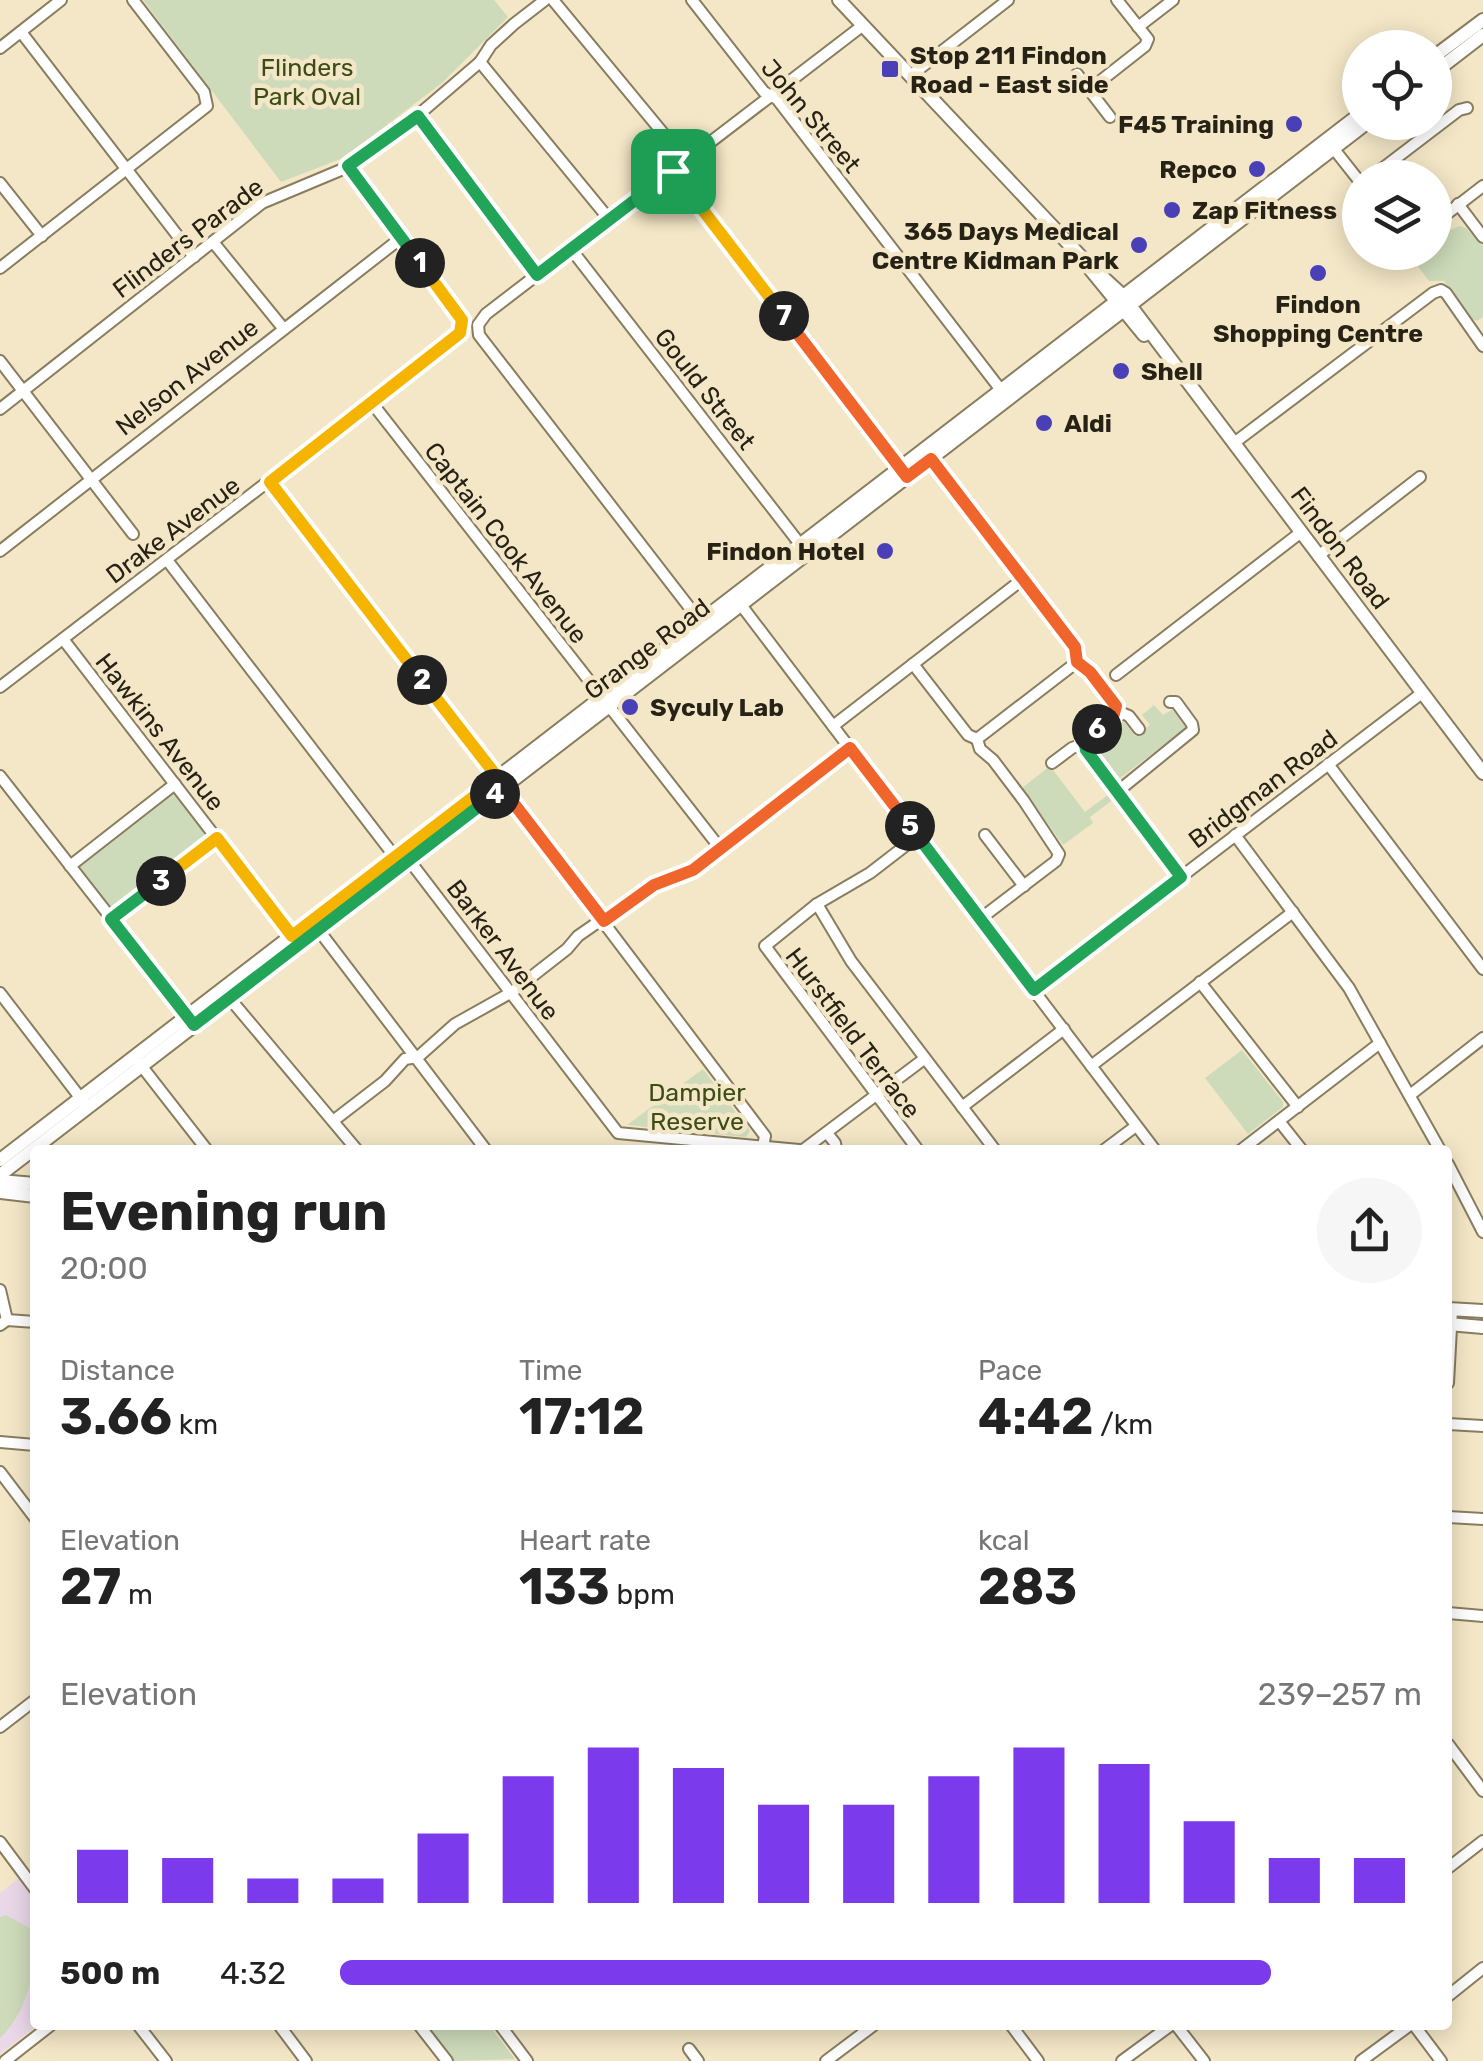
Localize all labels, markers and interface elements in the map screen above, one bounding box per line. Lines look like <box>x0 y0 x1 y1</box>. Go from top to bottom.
map controls <box>1342 30 1452 270</box>
button: locate <box>1342 30 1452 140</box>
place label: Stop 211 Findon Road - East side <box>910 41 1109 99</box>
park label: Flinders Park Oval <box>253 53 361 111</box>
street label: John Street <box>755 53 867 179</box>
marker: Stop 211 Findon Road - East side <box>879 58 901 80</box>
place label: F45 Training <box>1118 110 1274 139</box>
marker: F45 Training <box>1283 113 1305 135</box>
pin <box>631 129 716 214</box>
icon: arrive <box>646 144 701 199</box>
place label: Repco <box>1159 155 1237 184</box>
marker: Repco <box>1246 158 1268 180</box>
button: layers <box>1342 160 1452 270</box>
street label: Flinders Parade <box>107 172 269 304</box>
place label: Zap Fitness <box>1192 196 1337 225</box>
marker: Zap Fitness <box>1161 199 1183 221</box>
place label: 365 Days Medical Centre Kidman Park <box>872 217 1119 275</box>
marker: 365 Days Medical Centre Kidman Park <box>1128 234 1150 256</box>
pin: 1 <box>395 238 445 288</box>
text: 1 <box>413 246 427 279</box>
marker: Findon Shopping Centre <box>1307 262 1329 284</box>
place label: Findon Shopping Centre <box>1213 290 1423 348</box>
pin: 7 <box>759 291 809 341</box>
text: 7 <box>776 299 792 332</box>
street label: Nelson Avenue <box>110 312 264 442</box>
street label: Gould Street <box>649 323 761 456</box>
place label: Shell <box>1141 357 1203 386</box>
marker: Shell <box>1110 360 1132 382</box>
place label: Aldi <box>1064 409 1112 438</box>
marker: Aldi <box>1033 412 1055 434</box>
street label: Captain Cook Avenue <box>418 437 594 649</box>
street label: Drake Avenue <box>101 470 245 590</box>
street label: Findon Road <box>1285 481 1395 615</box>
place label: Findon Hotel <box>706 537 865 566</box>
marker: Findon Hotel <box>874 540 896 562</box>
street label: Grange Road <box>579 592 715 706</box>
street label: Hawkins Avenue <box>90 648 230 816</box>
pin: 2 <box>397 655 447 705</box>
text: 2 <box>413 663 431 696</box>
place label: Syculy Lab <box>650 693 784 722</box>
marker: Syculy Lab <box>619 696 641 718</box>
pin: 6 <box>1072 704 1122 754</box>
text: 6 <box>1088 712 1106 745</box>
street label: Bridgman Road <box>1183 724 1343 854</box>
pin: 4 <box>470 769 520 819</box>
text: 4 <box>485 777 505 810</box>
pin: 5 <box>885 801 935 851</box>
text: 5 <box>901 809 919 842</box>
pin: 3 <box>136 856 186 906</box>
text: 3 <box>152 864 170 897</box>
street label: Barker Avenue <box>441 874 565 1026</box>
street label: Hurstfield Terrace <box>780 942 926 1124</box>
park label: Dampier Reserve <box>648 1078 746 1136</box>
button: share <box>1317 1178 1422 1283</box>
text: Evening run <box>60 1179 388 1244</box>
text: 20:00 <box>60 1249 148 1287</box>
text: Distance <box>60 1354 175 1387</box>
text: Time <box>519 1354 582 1387</box>
text: Pace <box>978 1354 1042 1387</box>
text: 3.66 <box>60 1387 172 1447</box>
text: 17:12 <box>519 1387 644 1447</box>
text: 4:42 <box>978 1387 1093 1447</box>
text: km <box>172 1408 218 1441</box>
text: /km <box>1093 1408 1153 1441</box>
text: Elevation <box>60 1524 180 1557</box>
text: Heart rate <box>519 1524 651 1557</box>
text: kcal <box>978 1524 1029 1557</box>
text: 27 <box>60 1557 121 1617</box>
text: 133 <box>519 1557 610 1617</box>
text: 283 <box>978 1557 1077 1617</box>
text: m <box>121 1578 153 1611</box>
text: bpm <box>610 1578 675 1611</box>
text: Elevation <box>60 1675 197 1713</box>
text: 239–257 m <box>1258 1675 1422 1713</box>
text: 500 m <box>60 1954 160 1992</box>
text: 4:32 <box>220 1954 286 1992</box>

